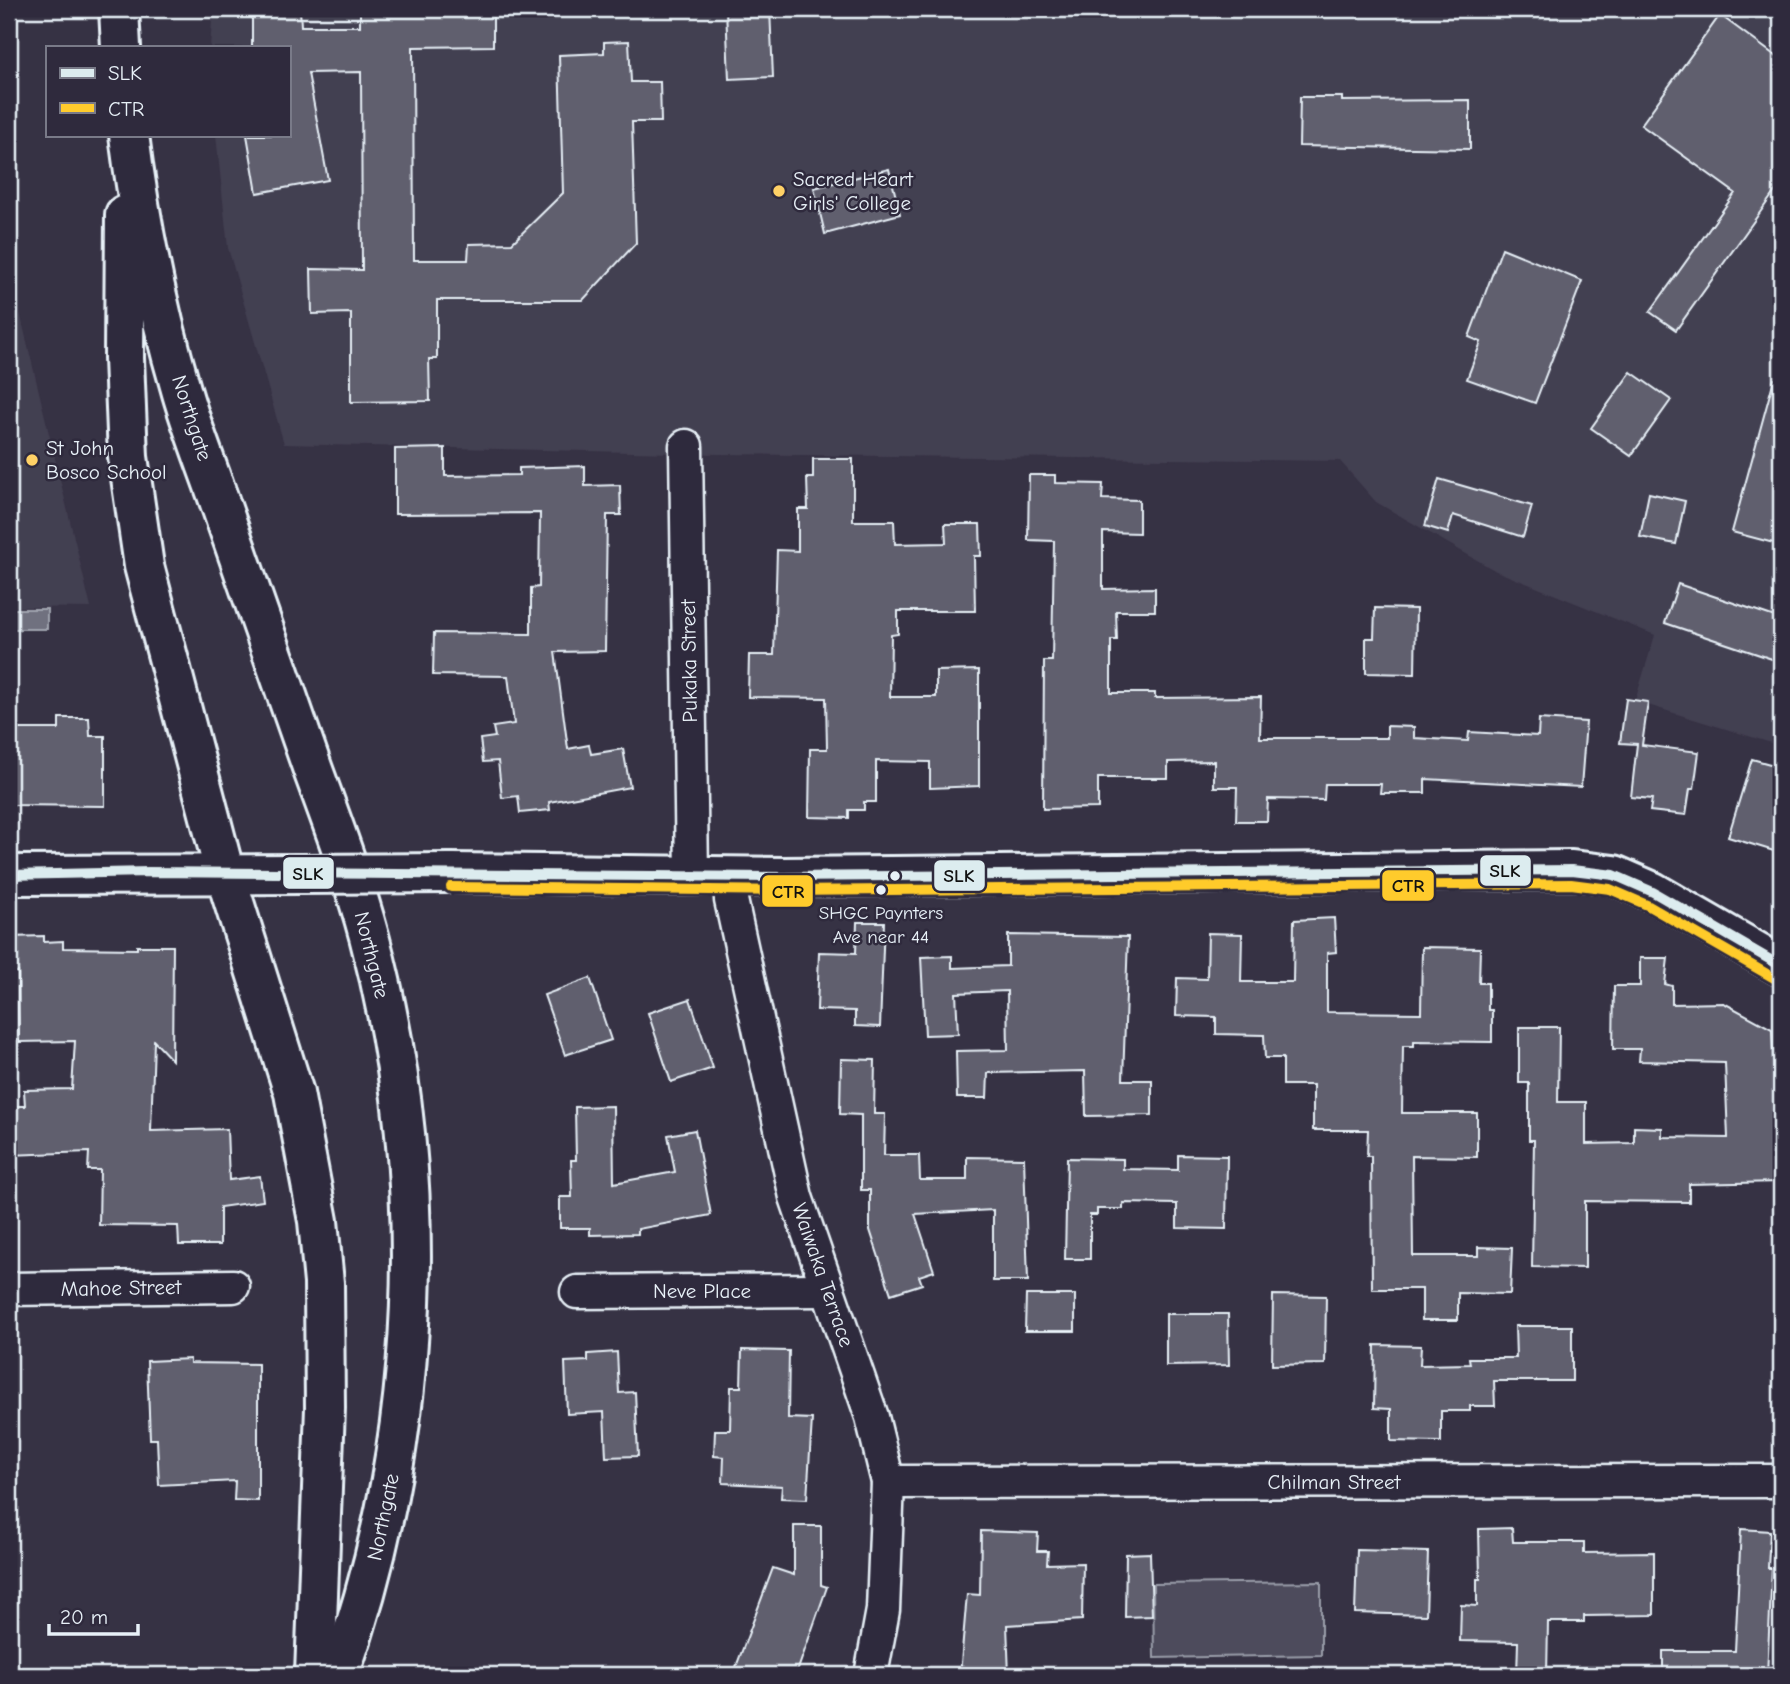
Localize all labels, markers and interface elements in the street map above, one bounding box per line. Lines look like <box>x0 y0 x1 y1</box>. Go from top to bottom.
legend <box>46 46 290 136</box>
text: SLK <box>108 61 142 85</box>
text: CTR <box>108 97 144 121</box>
place label: Sacred Heart Girls' College <box>793 167 914 215</box>
marker: Sacred Heart Girls' College <box>771 183 787 199</box>
street label: Northgate <box>167 372 217 464</box>
place label: St John Bosco School <box>46 436 167 484</box>
marker: St John Bosco School <box>24 452 40 468</box>
street label: Pukaka Street <box>676 598 702 723</box>
line badge: SLK <box>1479 854 1532 887</box>
line badge: SLK <box>282 856 335 890</box>
line badge: SLK <box>933 859 986 892</box>
text: SLK <box>1490 860 1521 882</box>
text: SLK <box>293 863 324 885</box>
text: SLK <box>944 865 975 887</box>
unlabelled marker <box>888 869 902 883</box>
line badge: CTR <box>1381 869 1435 902</box>
line badge: CTR <box>761 874 814 908</box>
text: CTR <box>1392 875 1424 897</box>
text: CTR <box>772 881 804 903</box>
marker: SHGC Paynters Ave near 44 <box>874 883 888 897</box>
place label: SHGC Paynters Ave near 44 <box>819 902 943 948</box>
street label: Northgate <box>350 909 394 1001</box>
street label: Waiwaka Terrace <box>787 1200 859 1350</box>
street label: Mahoe Street <box>60 1275 183 1301</box>
street label: Neve Place <box>653 1279 751 1303</box>
street label: Chilman Street <box>1268 1470 1401 1494</box>
street label: Northgate <box>362 1471 404 1563</box>
scale bar <box>49 1593 138 1637</box>
text: 20 m <box>60 1605 108 1629</box>

